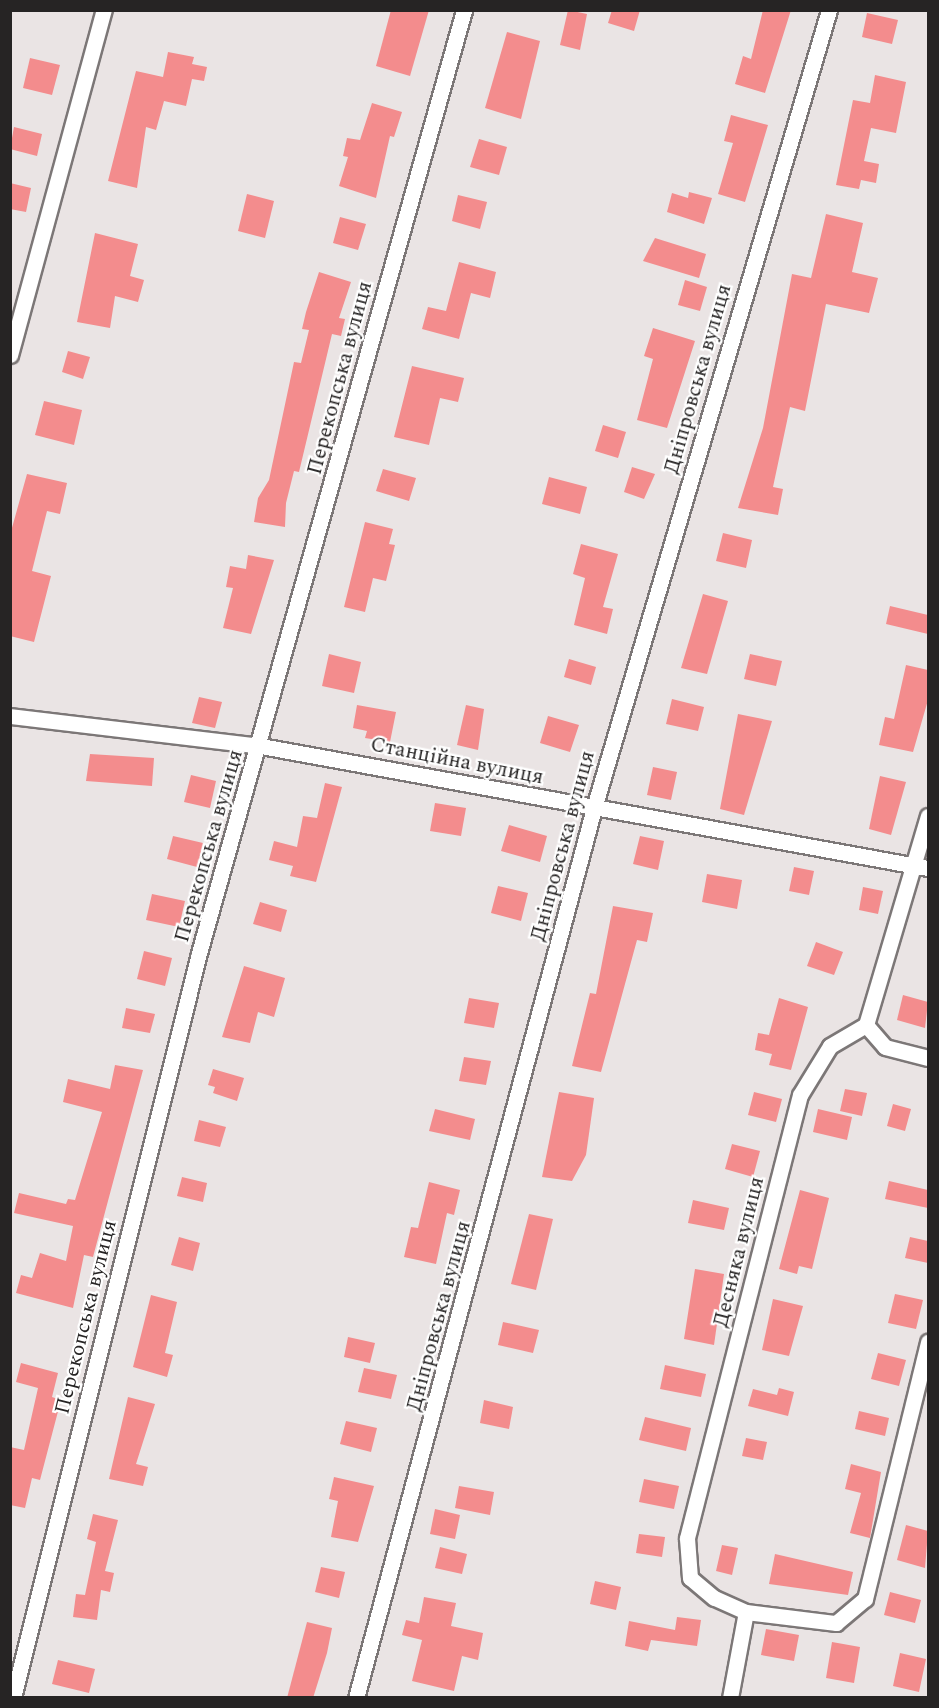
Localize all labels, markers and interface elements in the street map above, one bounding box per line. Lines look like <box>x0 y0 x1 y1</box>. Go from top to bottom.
street label: Перекопська вулиця <box>302 278 378 478</box>
street label: Дніпровська вулиця <box>659 281 737 477</box>
street label: Станційна вулиця <box>368 732 546 790</box>
street label: Перекопська вулиця <box>169 747 249 945</box>
street label: Дніпровська вулиця <box>525 748 601 944</box>
street label: Десняка вулиця <box>708 1174 770 1330</box>
street label: Перекопська вулиця <box>50 1217 122 1417</box>
street label: Дніпровська вулиця <box>401 1218 477 1414</box>

